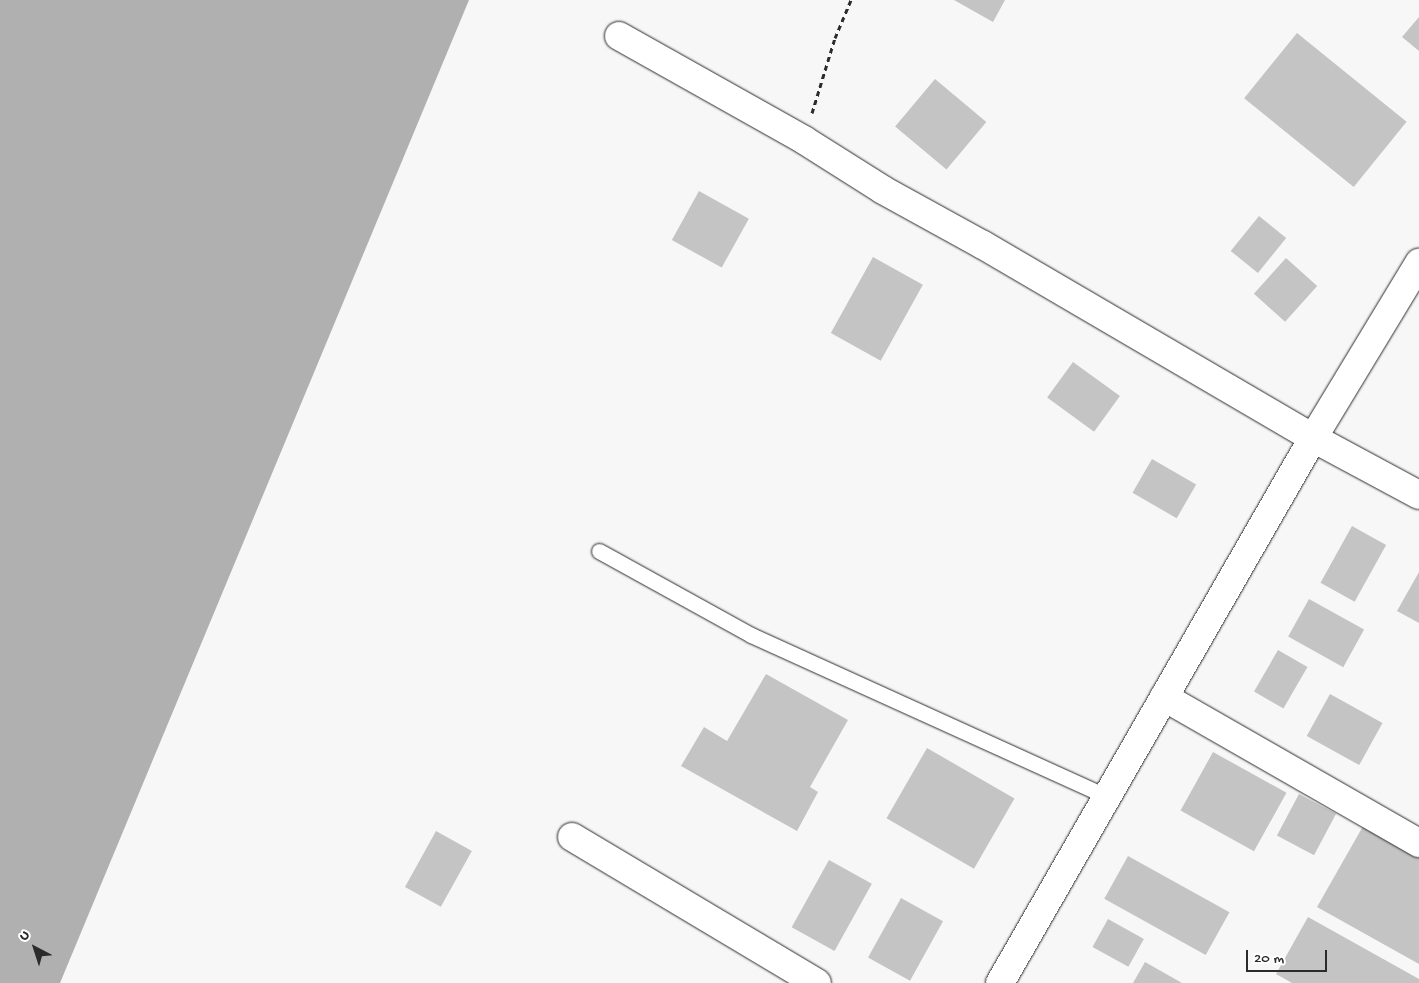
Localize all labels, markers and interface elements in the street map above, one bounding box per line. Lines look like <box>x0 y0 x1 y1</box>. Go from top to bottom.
north arrow <box>10 923 60 973</box>
text: U <box>16 927 34 945</box>
scale bar <box>1249 940 1330 972</box>
text: 20 m <box>1254 950 1284 968</box>

